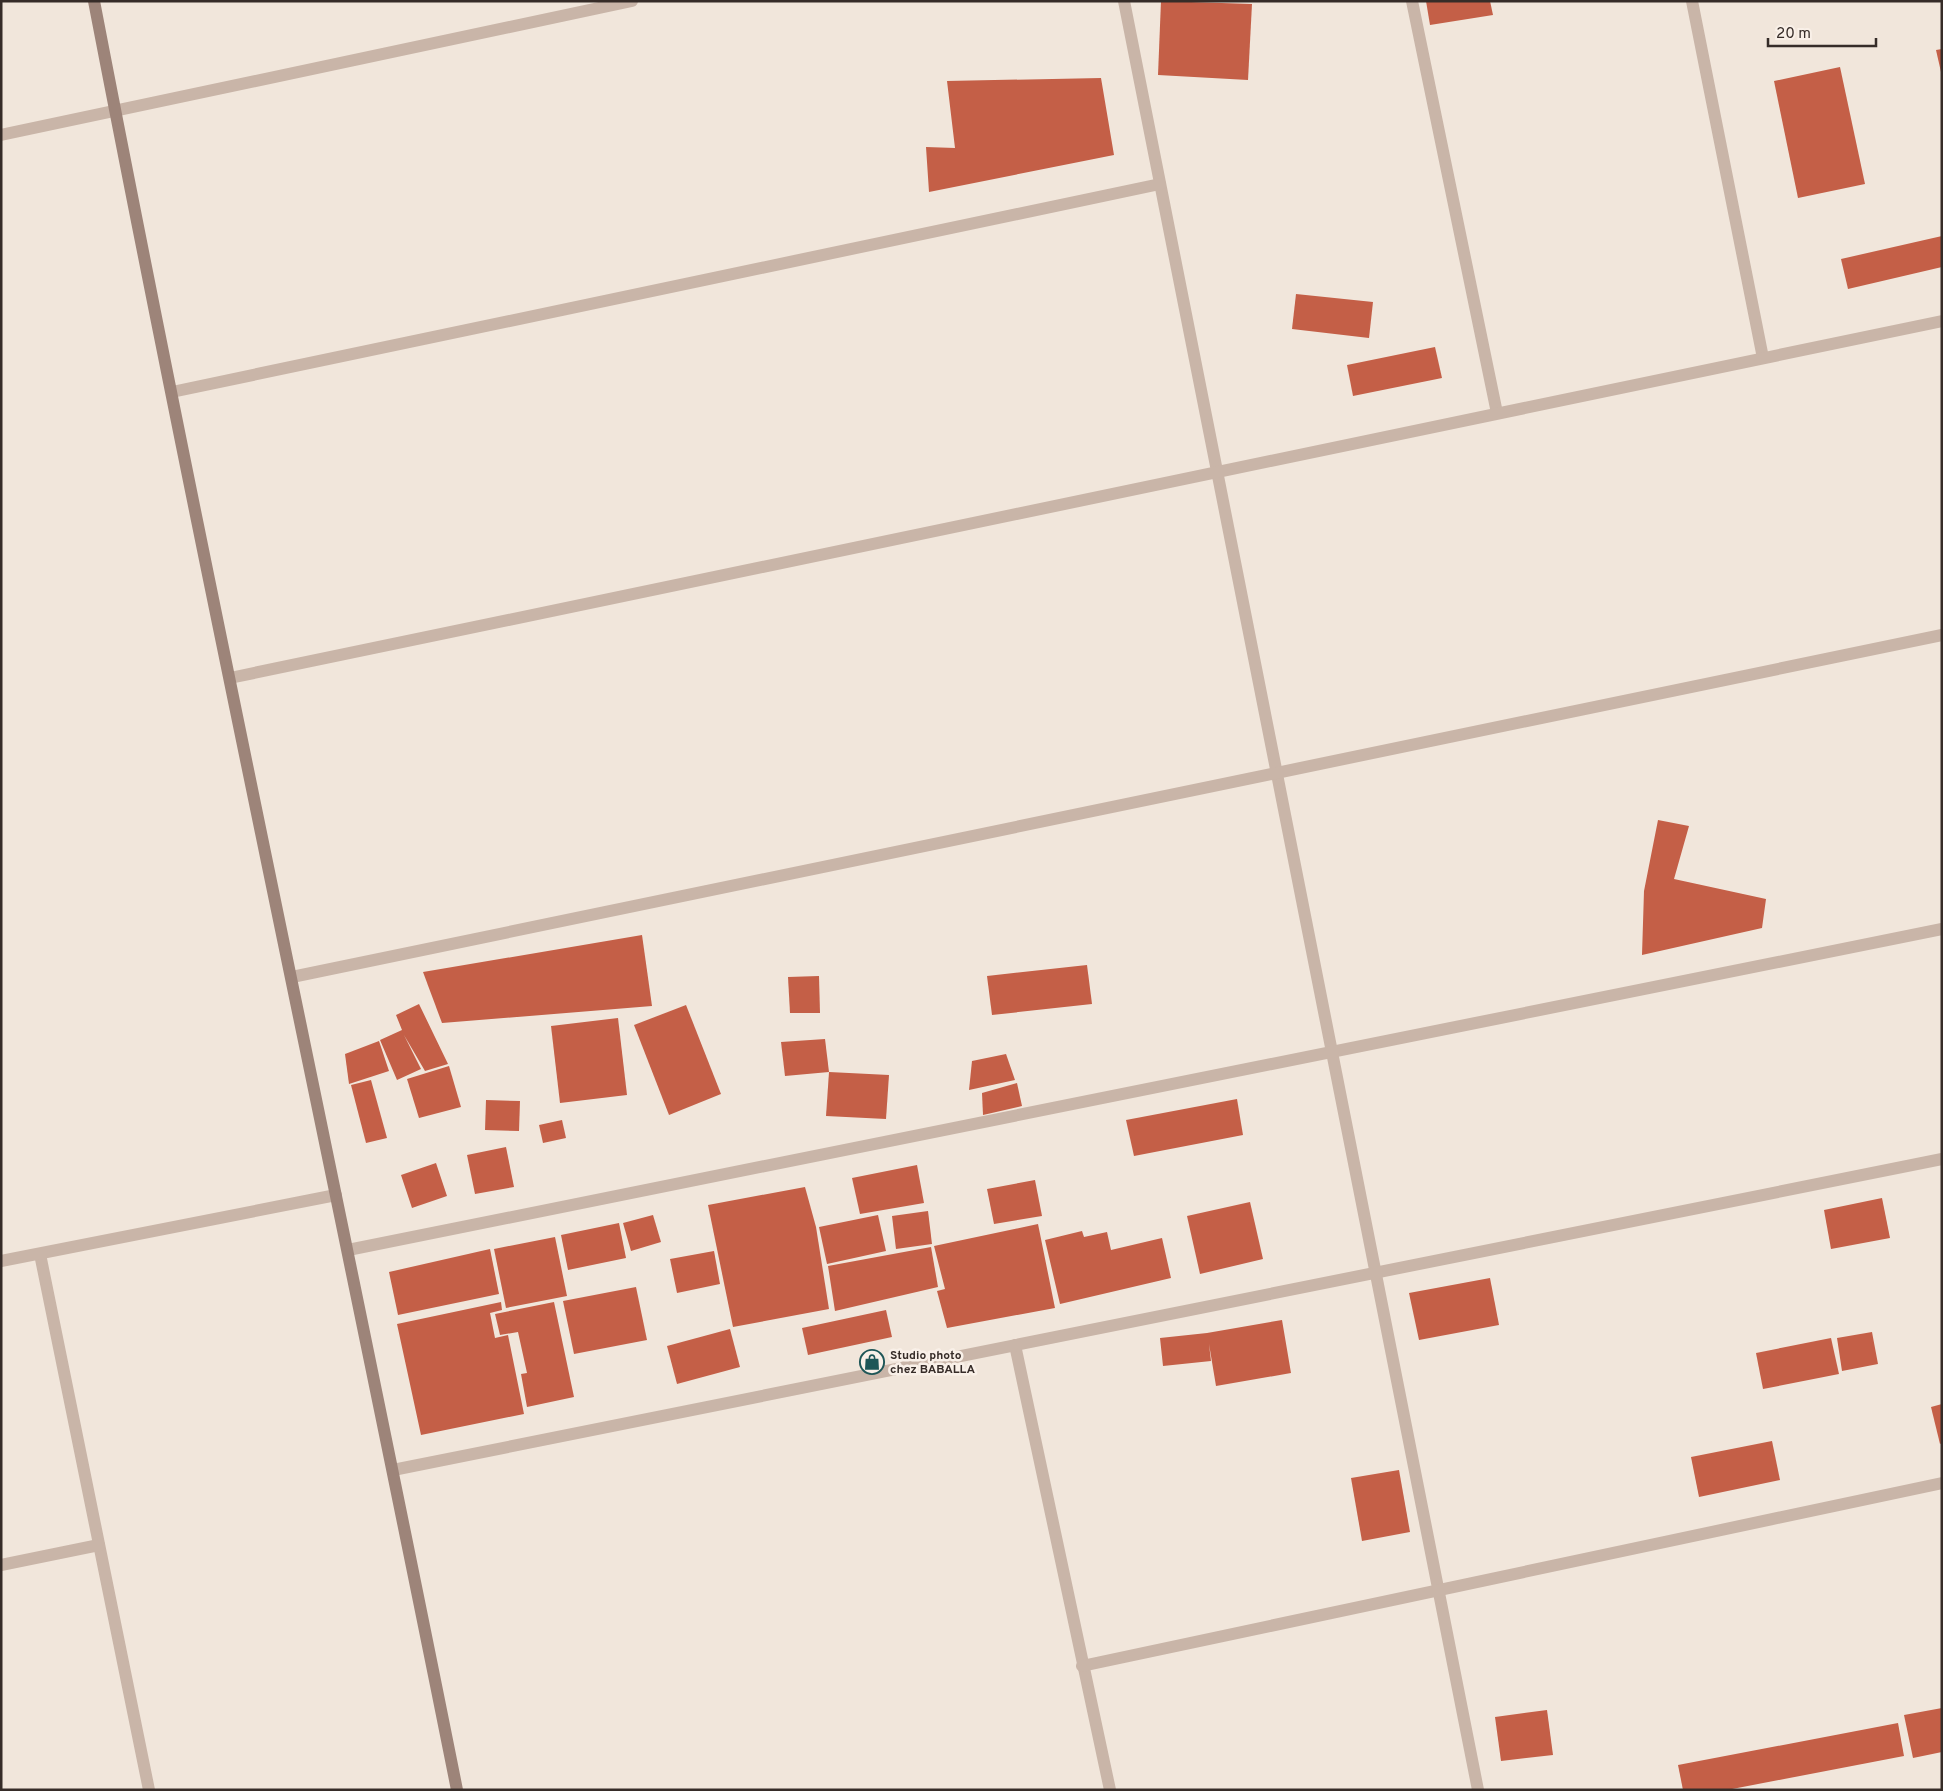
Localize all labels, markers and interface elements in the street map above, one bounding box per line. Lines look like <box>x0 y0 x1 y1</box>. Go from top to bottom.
scale bar <box>1768 15 1876 47</box>
text: 20 m <box>1776 25 1811 44</box>
place label: Studio photo chez BABALLA <box>890 1348 975 1378</box>
shop icon: Studio photo chez BABALLA <box>859 1349 885 1375</box>

